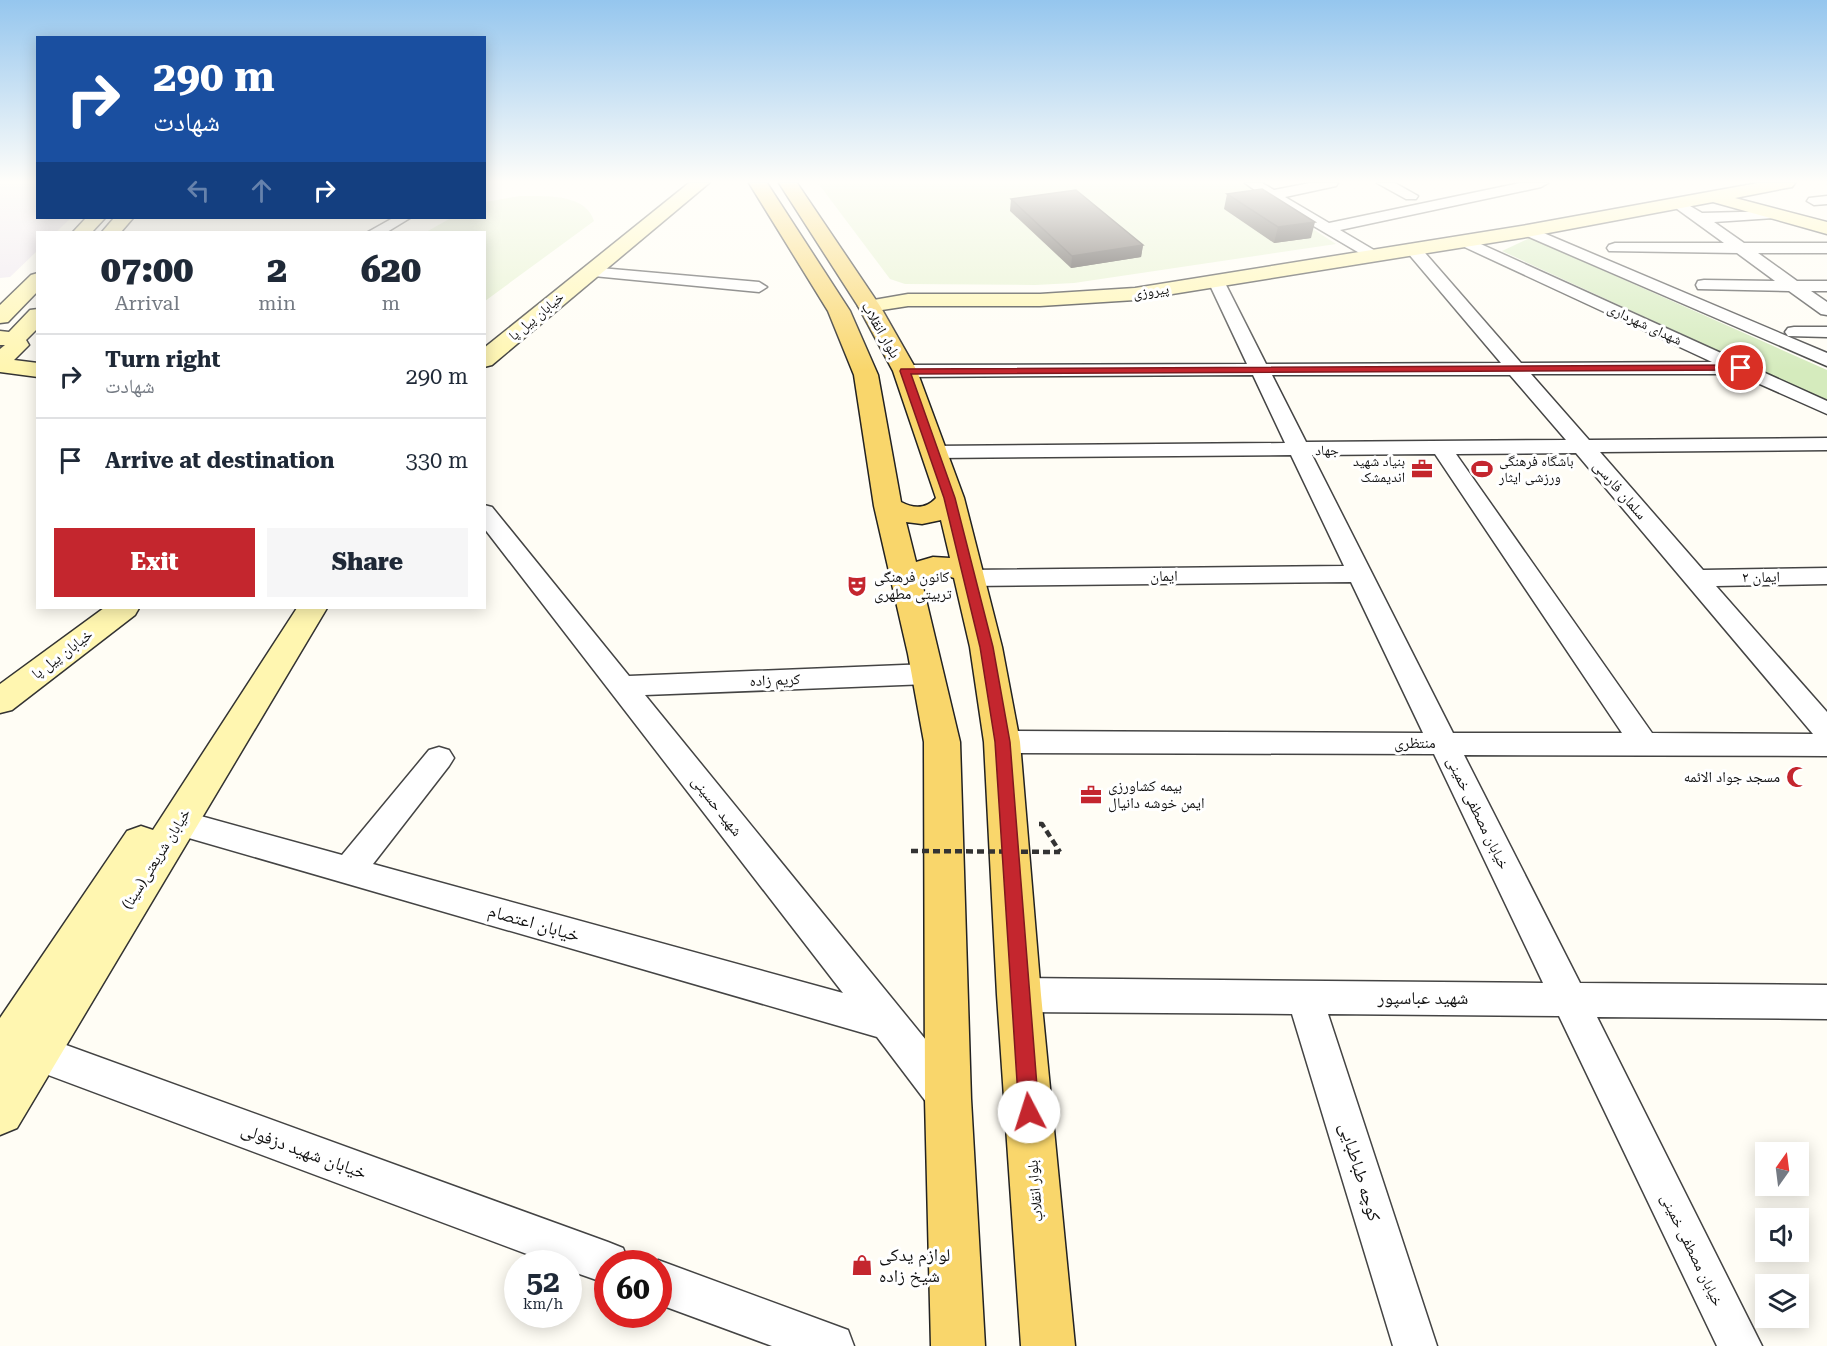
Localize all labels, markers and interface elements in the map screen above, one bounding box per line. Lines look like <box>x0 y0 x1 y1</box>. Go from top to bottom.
text: 290 m <box>153 52 275 101</box>
icon: right <box>54 60 132 138</box>
text: شهادت <box>153 106 220 138</box>
icon: left <box>182 174 215 207</box>
icon: ahead <box>245 174 278 207</box>
icon: right <box>308 174 341 207</box>
text: 07:00 <box>101 249 193 291</box>
text: 2 <box>267 249 287 291</box>
text: 620 <box>361 249 421 291</box>
street label: پیروزی <box>1132 281 1170 303</box>
street label: خیابان پیل پا <box>505 288 567 344</box>
text: Arrival <box>115 291 180 315</box>
text: min <box>258 291 296 315</box>
text: m <box>382 291 400 315</box>
street label: بلوار انقلاب <box>858 299 904 361</box>
street label: شهدای شهرداری <box>1605 300 1685 349</box>
pin <box>1715 342 1766 393</box>
text: Turn right <box>105 347 220 372</box>
icon: arrive <box>1724 351 1757 384</box>
icon: right <box>54 360 87 393</box>
text: 290 m <box>405 364 468 389</box>
text: شهادت <box>105 374 155 398</box>
street label: جهاد <box>1315 442 1339 458</box>
icon: arrive <box>54 444 87 477</box>
text: Arrive at destination <box>105 448 334 473</box>
text: 330 m <box>405 448 468 473</box>
place label: بنیاد شهید اندیمشک <box>1353 453 1405 485</box>
place label: باشگاه فرهنگی ورزشی ایثار <box>1498 453 1574 486</box>
office icon: بنیاد شهید اندیمشک <box>1410 457 1434 481</box>
sports icon: باشگاه فرهنگی ورزشی ایثار <box>1470 457 1494 481</box>
street label: سلمان فارسی <box>1589 457 1651 524</box>
button: Exit <box>54 528 255 597</box>
button: Share <box>267 528 468 597</box>
street label: ایمان <box>1150 567 1178 586</box>
place label: کانون فرهنگی تربیتی مطهری <box>874 568 952 604</box>
street label: ایمان ۲ <box>1742 568 1780 587</box>
theatre icon: کانون فرهنگی تربیتی مطهری <box>845 574 869 598</box>
street label: خیابان پیل پا <box>28 625 97 683</box>
street label: کریم زاده <box>749 670 801 691</box>
street label: منتظری <box>1394 734 1436 753</box>
street label: خیابان مصطفی خمینی <box>1442 754 1513 873</box>
mosque icon: مسجد جواد الائمه <box>1785 765 1809 789</box>
place label: مسجد جواد الائمه <box>1684 768 1780 786</box>
street label: شهید حسینی <box>687 772 746 840</box>
place label: بیمه کشاورزی ایمن خوشه دانیال <box>1108 777 1205 813</box>
office icon: بیمه کشاورزی ایمن خوشه دانیال <box>1079 783 1103 807</box>
street label: خیابان شریعتی(سینا) <box>118 805 195 913</box>
street label: خیابان اعتصام <box>485 899 582 948</box>
street label: شهید عباسپور <box>1377 987 1468 1009</box>
position arrow <box>997 1080 1061 1144</box>
street label: خیابان شهید دزفولی <box>238 1118 370 1184</box>
street label: کوچه طباطبایی <box>1335 1120 1386 1224</box>
north arrow <box>1755 1142 1809 1196</box>
map controls <box>1755 1142 1809 1328</box>
street label: بلوار انقلاب <box>1023 1159 1047 1223</box>
street label: خیابان مصطفی خمینی <box>1656 1191 1727 1310</box>
button: sound <box>1755 1208 1809 1262</box>
place label: لوازم یدکی شیخ زاده <box>879 1244 950 1288</box>
speed limit sign: 60 <box>594 1250 672 1328</box>
shop icon: لوازم یدکی شیخ زاده <box>850 1253 874 1277</box>
text: 52 <box>526 1264 560 1299</box>
button: layers <box>1755 1274 1809 1328</box>
text: km/h <box>523 1295 563 1313</box>

